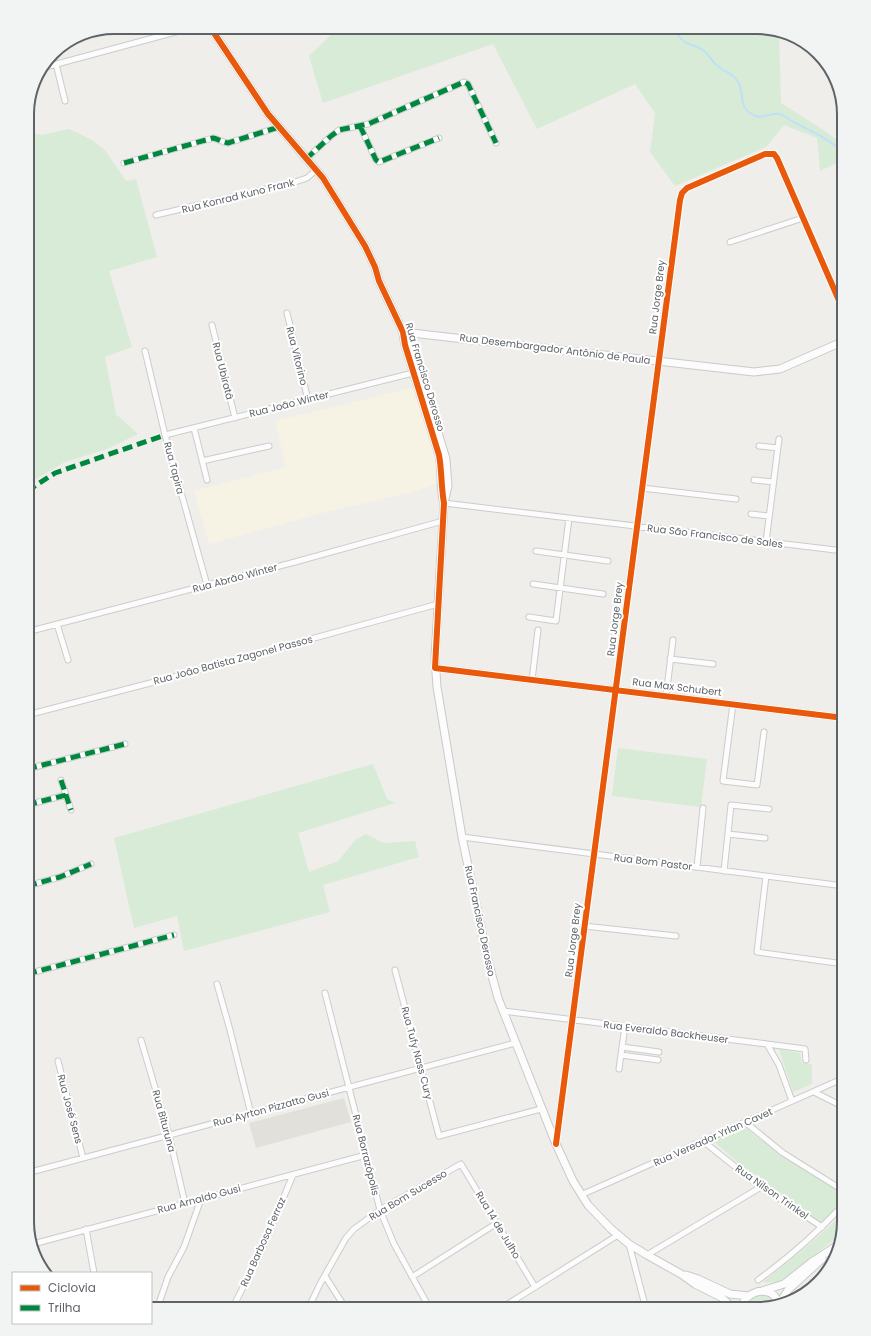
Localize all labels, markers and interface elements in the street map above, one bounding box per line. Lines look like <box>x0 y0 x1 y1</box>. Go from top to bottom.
street label: Rua Konrad Kuno Frank <box>180 175 297 217</box>
street label: Rua Jorge Brey <box>645 259 669 335</box>
street label: Rua Francisco Derosso <box>401 321 449 433</box>
street label: Rua Vitorino <box>282 325 312 387</box>
street label: Rua Desembargador Antônio de Paula <box>459 330 651 368</box>
street label: Rua Ubiratã <box>209 341 237 401</box>
street label: Rua João Winter <box>248 387 331 421</box>
street label: Rua Tapira <box>160 440 188 496</box>
street label: Rua São Francisco de Sales <box>646 520 784 552</box>
street label: Rua Abrão Winter <box>191 559 279 597</box>
street label: Rua Jorge Brey <box>603 581 627 657</box>
street label: Rua João Batista Zagonel Passos <box>152 631 314 689</box>
street label: Rua Max Schubert <box>632 674 723 700</box>
street label: Rua Bom Pastor <box>613 850 693 874</box>
street label: Rua Francisco Derosso <box>461 864 499 978</box>
street label: Rua Jorge Brey <box>561 902 585 978</box>
street label: Rua Tufy Nass Cury <box>397 1005 437 1102</box>
street label: Rua Everaldo Backheuser <box>603 1017 730 1047</box>
street label: Rua José Sens <box>54 1073 86 1145</box>
street label: Rua Ayrton Pizzatto Gusi <box>211 1085 331 1131</box>
street label: Rua Bituruna <box>148 1088 180 1154</box>
street label: Rua Vereador Yrlan Cavet <box>651 1104 775 1170</box>
street label: Rua Borrazópolis <box>349 1113 383 1197</box>
street label: Rua Nilson Trinkel <box>732 1161 812 1223</box>
street label: Rua Bom Sucesso <box>366 1166 450 1224</box>
street label: Rua Arnaldo Gusi <box>156 1181 242 1217</box>
street label: Rua 14 de Julho <box>472 1188 524 1262</box>
street label: Rua Barbosa Ferraz <box>237 1195 290 1289</box>
legend <box>12 1272 152 1324</box>
text: Ciclovia <box>48 1279 96 1296</box>
text: Trilha <box>48 1299 81 1316</box>

